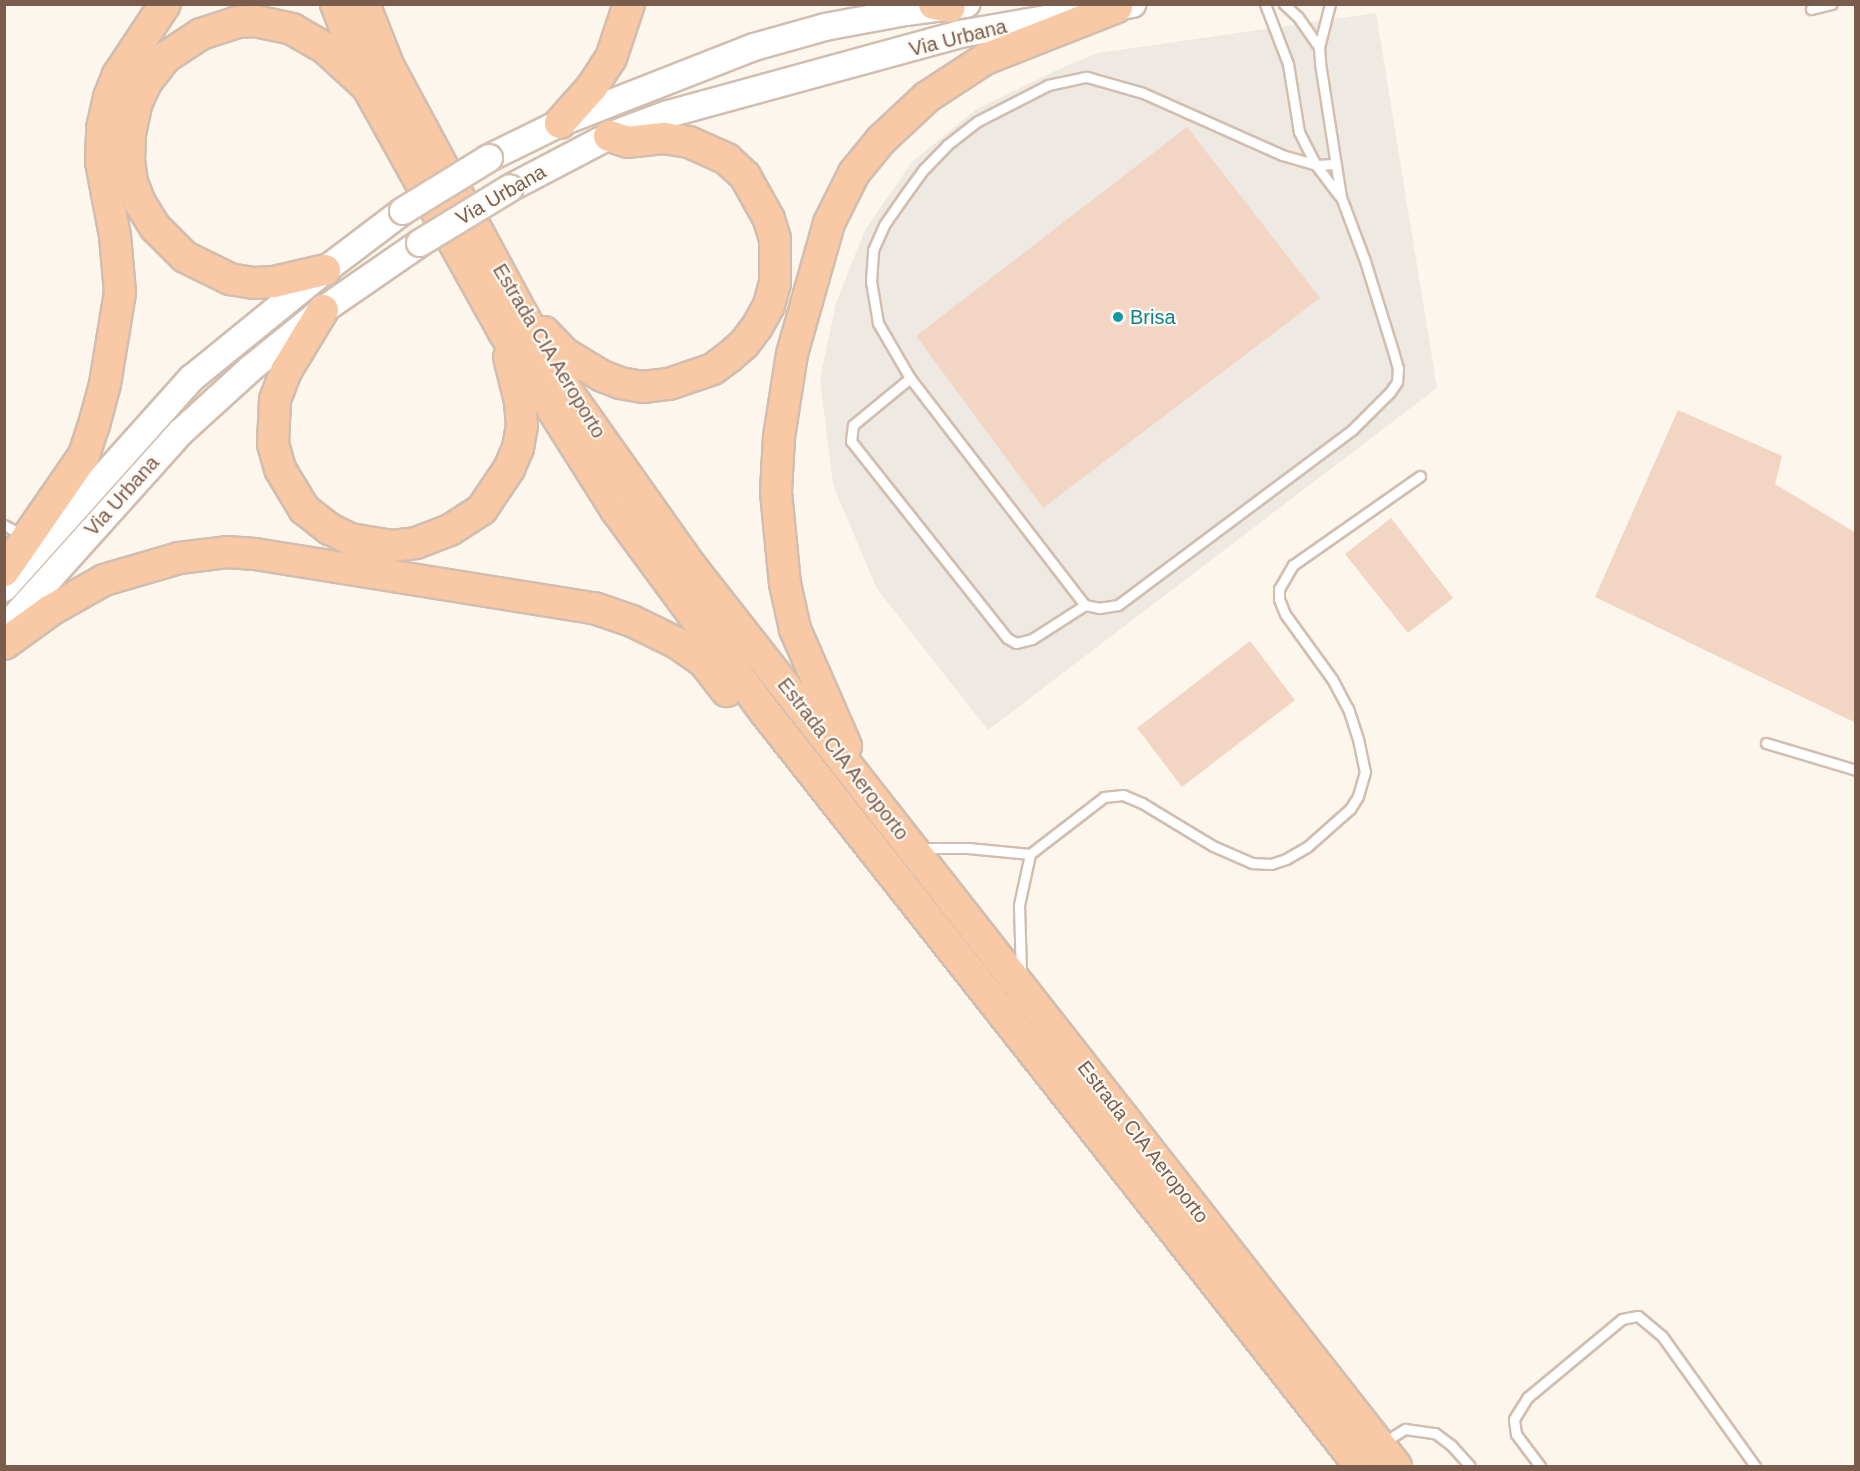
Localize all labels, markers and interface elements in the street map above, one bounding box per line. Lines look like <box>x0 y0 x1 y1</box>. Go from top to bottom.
street label: Via Urbana <box>907 14 1009 62</box>
street label: Via Urbana <box>452 160 550 230</box>
street label: Estrada CIA Aeroporto <box>487 259 611 443</box>
place label: Brisa <box>1130 305 1176 329</box>
marker: Brisa <box>1111 310 1125 324</box>
street label: Via Urbana <box>80 451 164 541</box>
street label: Estrada CIA Aeroporto <box>772 672 914 846</box>
street label: Estrada CIA Aeroporto <box>1072 1055 1214 1229</box>

